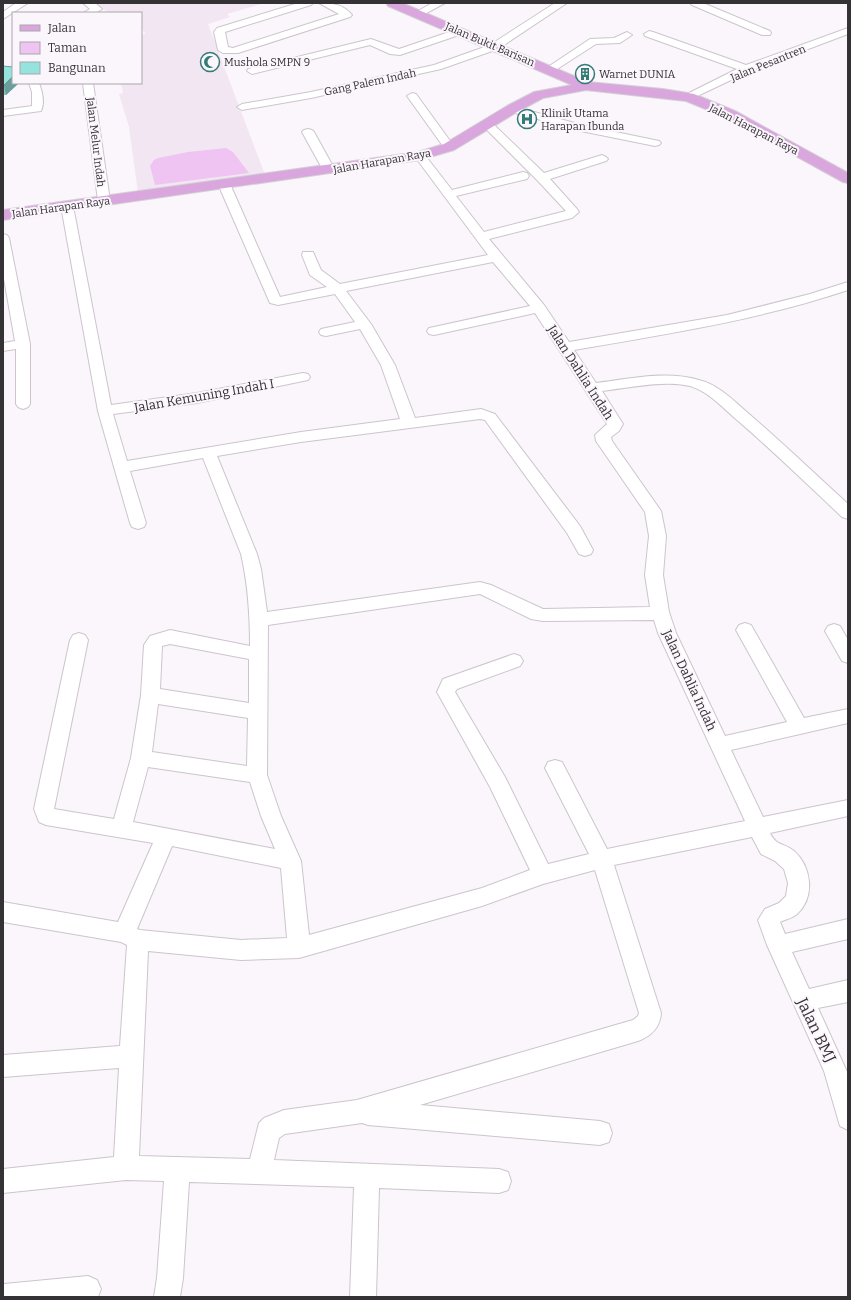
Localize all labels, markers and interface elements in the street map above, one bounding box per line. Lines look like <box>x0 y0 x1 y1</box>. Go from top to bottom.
legend <box>12 12 142 84</box>
street label: Jalan Bukit Barisan <box>442 19 537 69</box>
text: Jalan <box>47 21 76 35</box>
text: Taman <box>48 41 87 55</box>
street label: Jalan Pesantren <box>728 42 808 85</box>
mosque icon: Mushola SMPN 9 <box>199 51 221 73</box>
place label: Mushola SMPN 9 <box>224 56 310 69</box>
text: Bangunan <box>48 61 106 75</box>
building icon: Warnet DUNIA <box>574 63 596 85</box>
street label: Gang Palem Indah <box>323 66 417 99</box>
place label: Warnet DUNIA <box>599 68 676 81</box>
street label: Jalan Melur Indah <box>83 95 107 188</box>
street label: Jalan Harapan Raya <box>706 101 801 158</box>
place label: Klinik Utama Harapan Ibunda <box>541 107 624 133</box>
hospital icon: Klinik Utama Harapan Ibunda <box>516 108 538 130</box>
street label: Jalan Harapan Raya <box>331 147 432 177</box>
street label: Jalan Harapan Raya <box>10 194 111 221</box>
street label: Jalan Dahlia Indah <box>544 321 617 422</box>
street label: Jalan Kemuning Indah I <box>132 376 275 415</box>
street label: Jalan Dahlia Indah <box>659 626 720 733</box>
street label: Jalan BMJ <box>792 994 840 1066</box>

